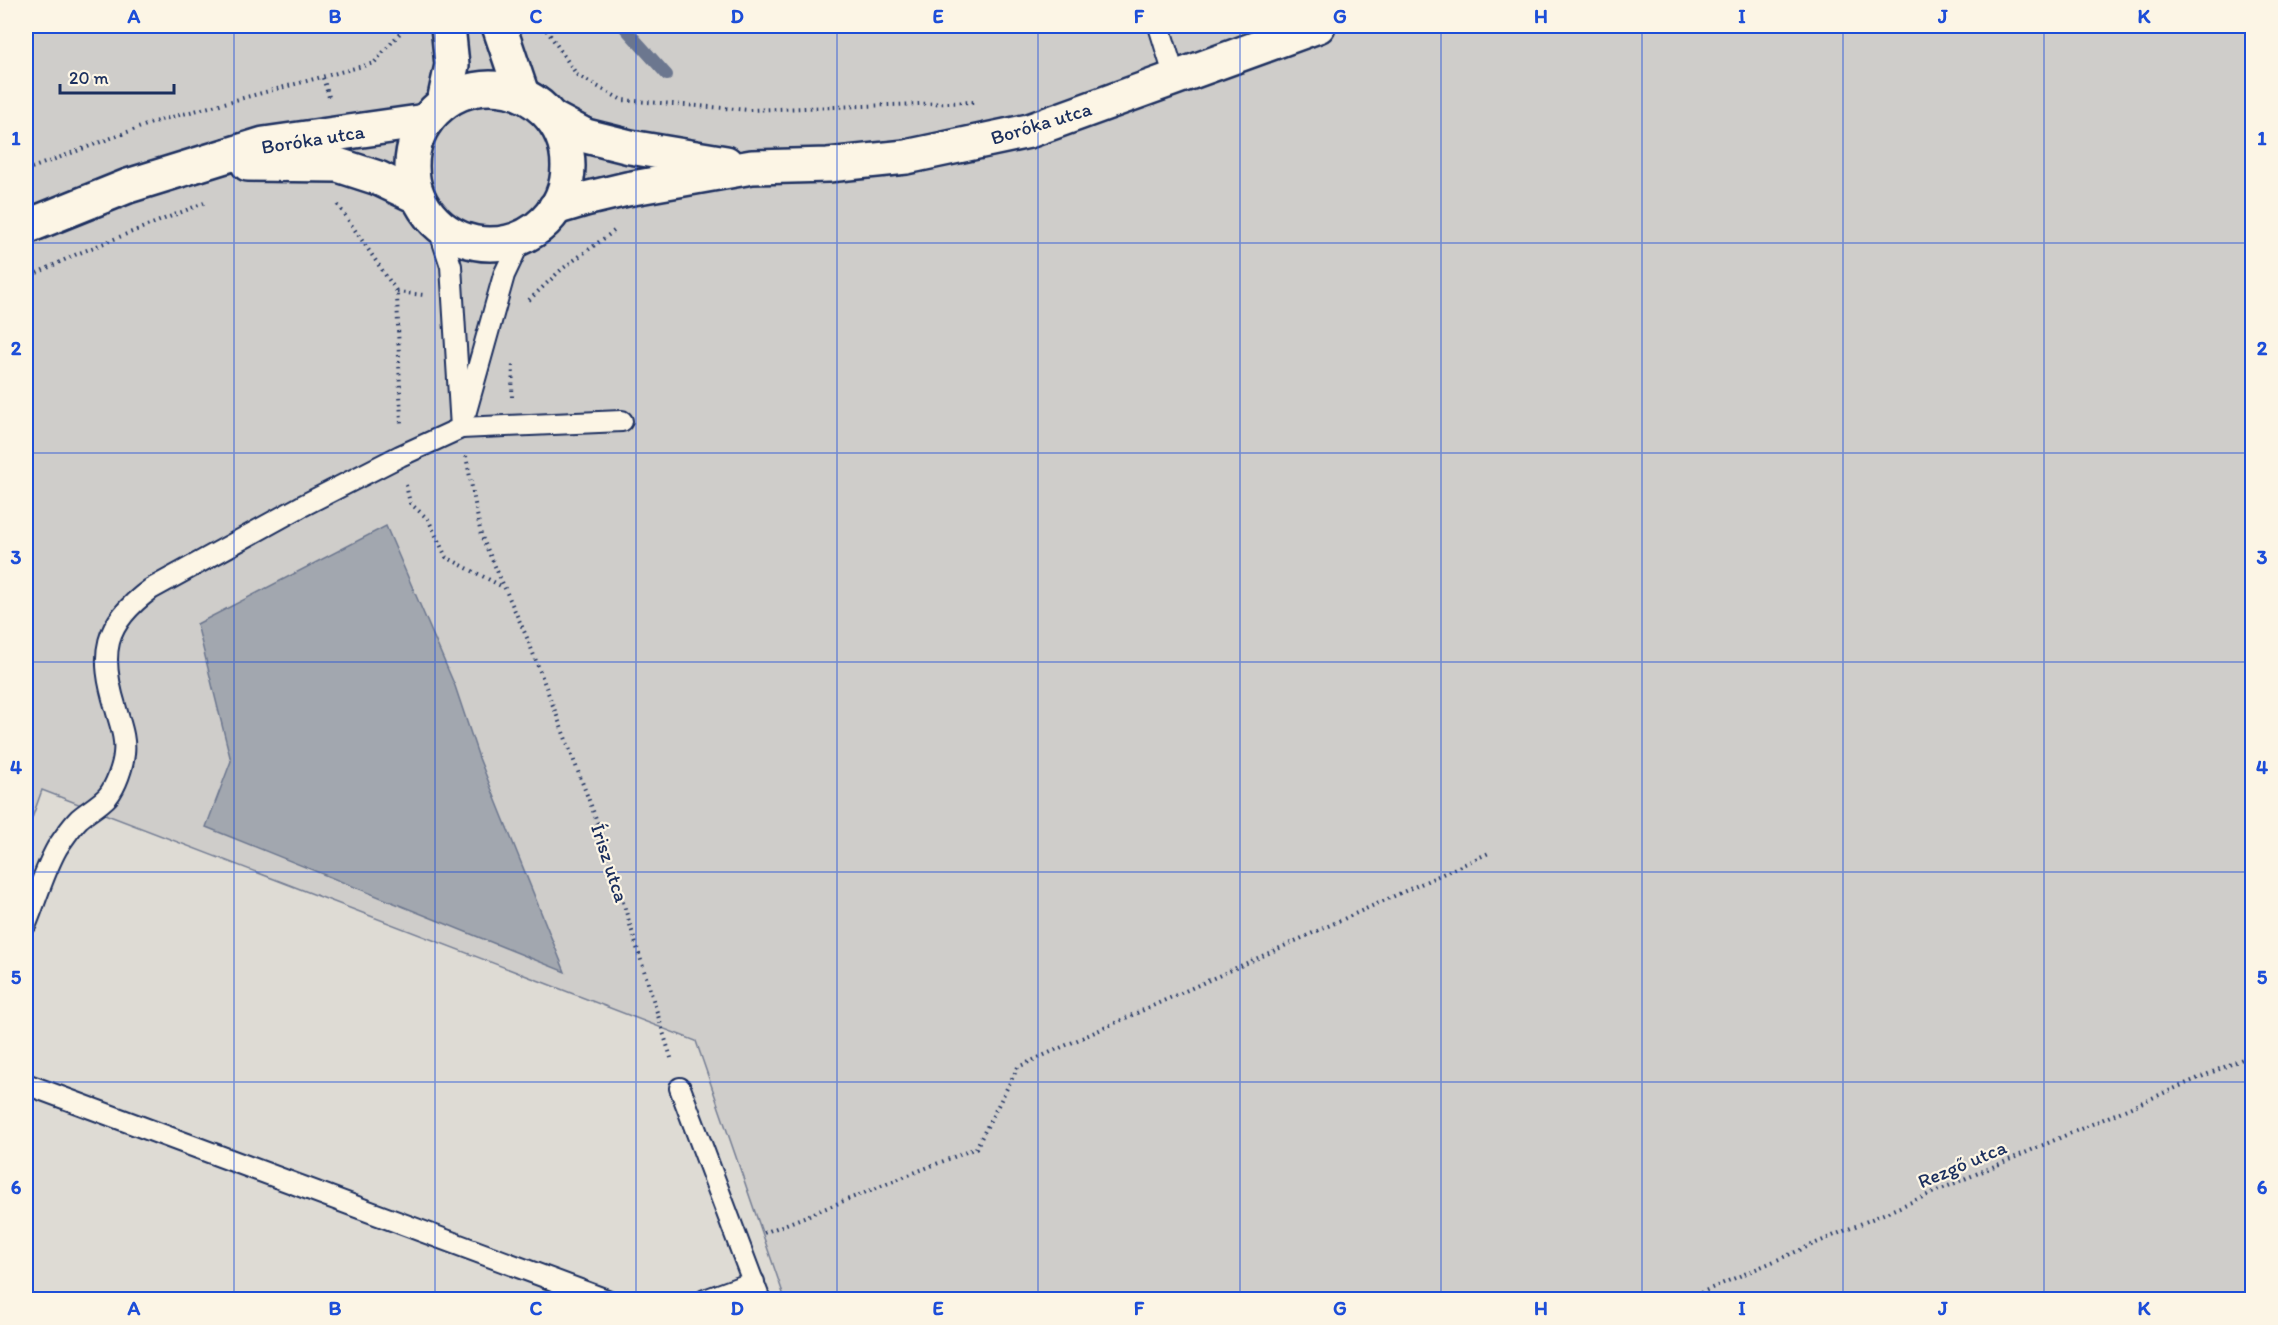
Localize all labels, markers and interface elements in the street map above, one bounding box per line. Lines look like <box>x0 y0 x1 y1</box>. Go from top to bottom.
text: A <box>127 4 141 28</box>
text: B <box>329 4 342 28</box>
text: C <box>530 4 543 28</box>
text: D <box>730 4 744 28</box>
text: E <box>932 4 944 28</box>
text: F <box>1134 4 1145 28</box>
text: G <box>1333 4 1347 28</box>
text: H <box>1534 4 1548 28</box>
text: I <box>1738 4 1746 28</box>
text: J <box>1937 4 1948 28</box>
text: K <box>2138 4 2152 28</box>
scale bar <box>60 57 174 95</box>
text: 20 m <box>69 67 109 89</box>
street label: Boróka utca <box>988 96 1095 150</box>
street label: Boróka utca <box>260 119 367 159</box>
text: 1 <box>11 126 21 150</box>
text: 1 <box>2257 126 2267 150</box>
text: 2 <box>11 336 22 360</box>
text: 2 <box>2257 336 2268 360</box>
text: 3 <box>11 545 22 569</box>
text: 3 <box>2257 545 2268 569</box>
text: 4 <box>10 755 22 779</box>
text: 4 <box>2256 755 2268 779</box>
street label: Írisz utca <box>586 821 634 906</box>
text: 5 <box>11 965 22 989</box>
text: 5 <box>2257 965 2268 989</box>
street label: Rezgő utca <box>1914 1134 2010 1193</box>
text: 6 <box>11 1175 22 1199</box>
text: 6 <box>2257 1175 2268 1199</box>
text: A <box>127 1296 141 1320</box>
text: B <box>329 1296 342 1320</box>
text: C <box>530 1296 543 1320</box>
text: D <box>730 1296 744 1320</box>
text: E <box>932 1296 944 1320</box>
text: F <box>1134 1296 1145 1320</box>
text: G <box>1333 1296 1347 1320</box>
text: H <box>1534 1296 1548 1320</box>
text: I <box>1738 1296 1746 1320</box>
text: J <box>1937 1296 1948 1320</box>
text: K <box>2138 1296 2152 1320</box>

